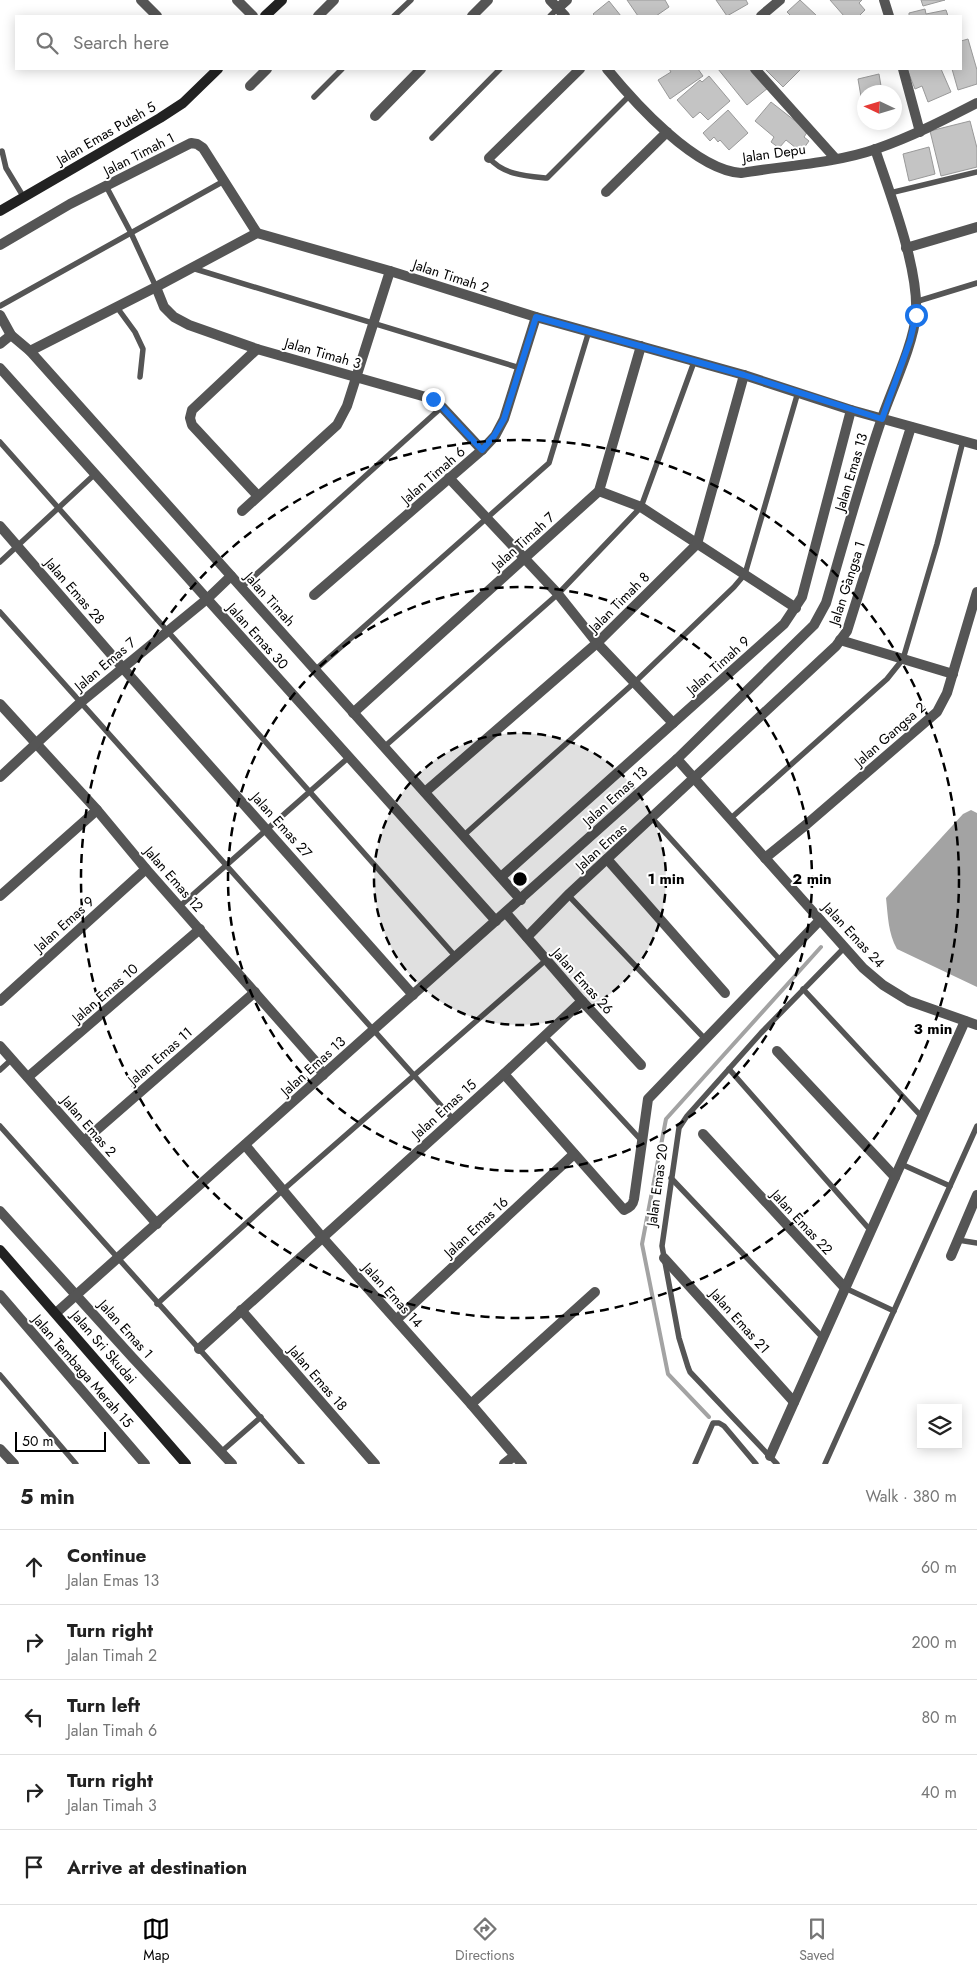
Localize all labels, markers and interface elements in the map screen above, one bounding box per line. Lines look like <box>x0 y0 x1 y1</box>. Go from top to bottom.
search box <box>15 15 962 70</box>
icon: search <box>33 29 61 57</box>
text: Search here <box>73 29 169 56</box>
north arrow <box>857 85 902 130</box>
street label: Jalan Emas Puteh 5 <box>51 96 159 171</box>
street label: Jalan Timah 1 <box>98 128 178 181</box>
street label: Jalan Depu <box>739 139 807 168</box>
street label: Jalan Timah 2 <box>408 254 492 298</box>
route start <box>905 304 928 327</box>
street label: Jalan Timah 3 <box>281 332 364 374</box>
route end <box>422 388 445 411</box>
street label: Jalan Emas 13 <box>829 430 872 515</box>
street label: Jalan Timah 6 <box>395 442 469 510</box>
street label: Jalan Timah 7 <box>486 507 559 576</box>
street label: Jalan Gangsa 1 <box>823 538 870 630</box>
street label: Jalan Emas 28 <box>39 552 110 629</box>
street label: Jalan Timah <box>239 566 300 630</box>
street label: Jalan Timah 8 <box>583 567 654 638</box>
street label: Jalan Emas 30 <box>222 597 293 673</box>
street label: Jalan Timah 9 <box>680 631 754 700</box>
street label: Jalan Emas 7 <box>69 632 140 697</box>
street label: Jalan Gangsa 2 <box>848 697 930 772</box>
street label: Jalan Emas 13 <box>577 761 652 832</box>
street label: Jalan Emas 27 <box>246 786 317 863</box>
street label: Jalan Emas <box>570 818 631 877</box>
street label: Jalan Emas 12 <box>139 840 208 916</box>
text: 1 min <box>647 868 685 890</box>
text: 2 min <box>792 868 832 890</box>
centre of rings <box>511 870 529 888</box>
street label: Jalan Emas 9 <box>28 892 99 958</box>
street label: Jalan Emas 24 <box>817 896 890 972</box>
street label: Jalan Emas 26 <box>547 942 618 1018</box>
street label: Jalan Emas 10 <box>66 959 142 1029</box>
text: 3 min <box>914 1018 952 1040</box>
street label: Jalan Emas 11 <box>122 1022 197 1091</box>
street label: Jalan Emas 13 <box>275 1031 350 1102</box>
street label: Jalan Emas 15 <box>406 1074 481 1145</box>
street label: Jalan Emas 2 <box>56 1090 121 1161</box>
street label: Jalan Emas 20 <box>641 1142 673 1230</box>
street label: Jalan Emas 22 <box>765 1183 838 1259</box>
street label: Jalan Emas 16 <box>438 1192 513 1263</box>
street label: Jalan Emas 14 <box>357 1257 428 1332</box>
street label: Jalan Emas 21 <box>704 1283 775 1358</box>
street label: Jalan Emas 1 <box>93 1294 158 1363</box>
street label: Jalan Sri Skudai <box>65 1304 142 1388</box>
street label: Jalan Tembaga Merah 15 <box>27 1308 138 1432</box>
street label: Jalan Emas 18 <box>283 1339 352 1415</box>
map controls <box>917 1404 962 1449</box>
button: layers <box>917 1404 962 1449</box>
scale bar <box>15 1429 106 1452</box>
text: 50 m <box>22 1431 53 1451</box>
text: 5 min <box>20 1482 75 1512</box>
text: Walk · 380 m <box>866 1485 957 1508</box>
text: Continue <box>67 1542 146 1569</box>
icon: ahead <box>20 1553 48 1581</box>
text: 60 m <box>921 1556 957 1579</box>
text: Jalan Emas 13 <box>67 1569 159 1592</box>
text: Turn right <box>67 1617 153 1644</box>
icon: right <box>20 1628 48 1656</box>
text: 200 m <box>911 1631 957 1654</box>
text: Jalan Timah 2 <box>67 1644 157 1667</box>
text: Turn left <box>67 1692 140 1719</box>
icon: left <box>20 1703 48 1731</box>
text: 80 m <box>921 1706 957 1729</box>
text: Jalan Timah 6 <box>67 1719 157 1742</box>
text: Turn right <box>67 1767 153 1794</box>
icon: right <box>20 1778 48 1806</box>
text: 40 m <box>921 1781 957 1804</box>
text: Jalan Timah 3 <box>67 1794 157 1817</box>
icon: arrive <box>20 1853 48 1881</box>
text: Arrive at destination <box>67 1854 247 1881</box>
tab: Map <box>142 1915 170 1965</box>
tab: Directions <box>455 1915 514 1965</box>
tab: Saved <box>799 1915 835 1965</box>

